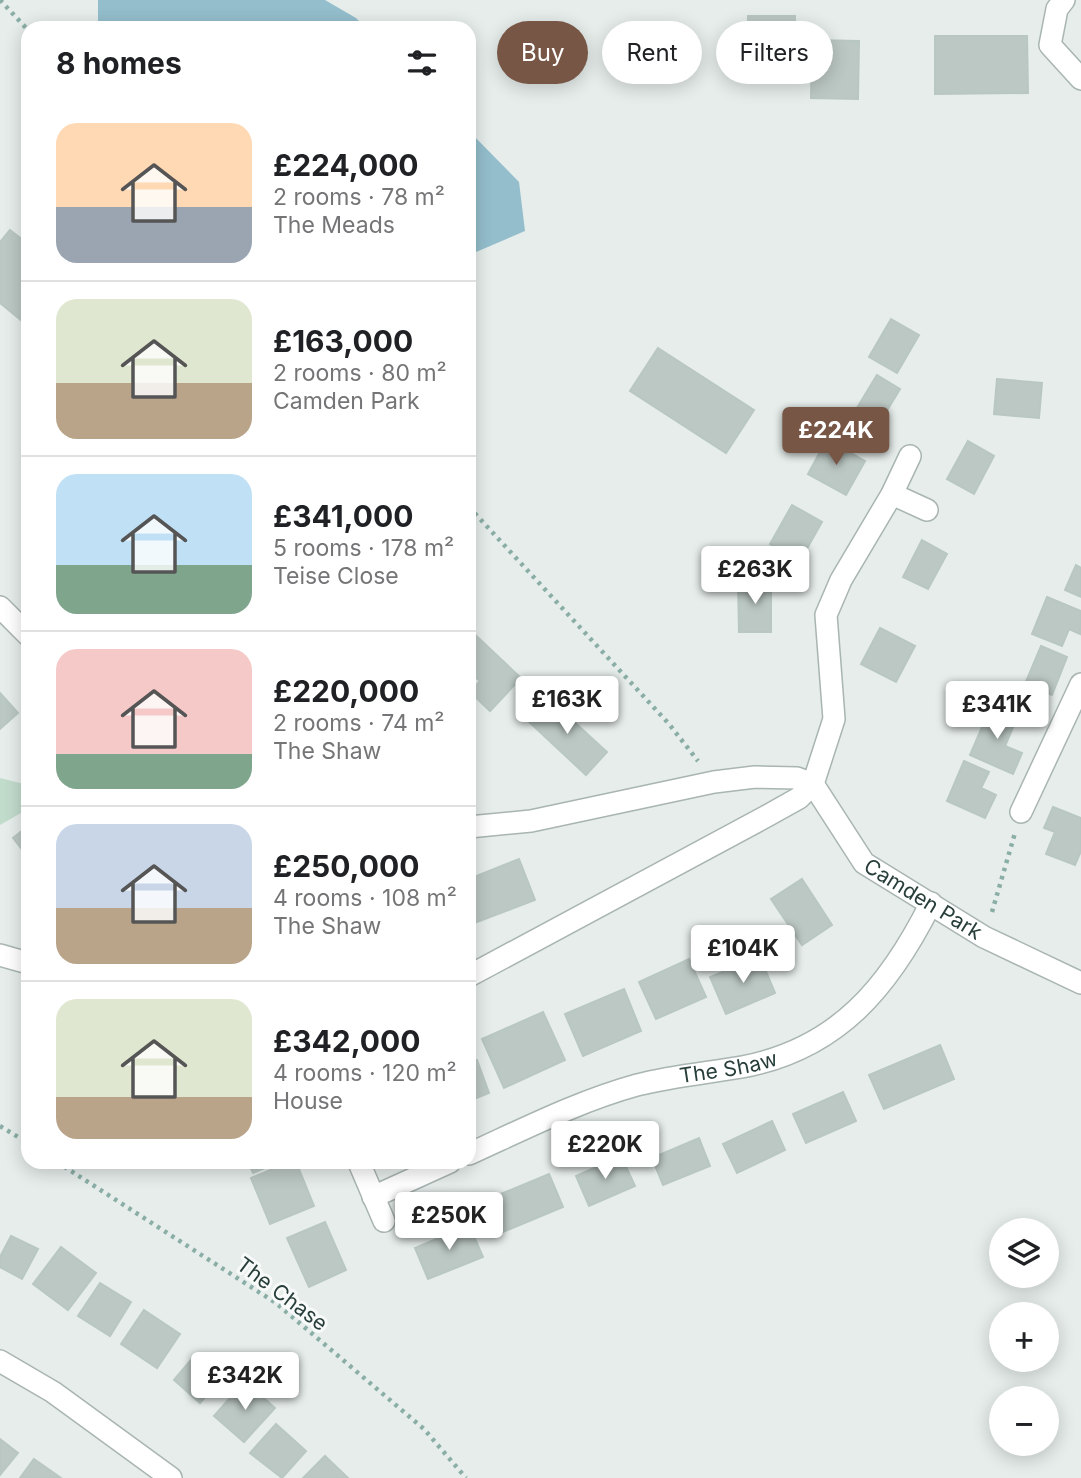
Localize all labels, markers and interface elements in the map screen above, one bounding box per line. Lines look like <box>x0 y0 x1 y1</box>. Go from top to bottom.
chip: Buy <box>497 21 588 84</box>
chip: Rent <box>602 21 702 84</box>
chip: Filters <box>716 21 833 84</box>
icon: filters <box>403 44 441 82</box>
text: 8 homes <box>56 45 182 81</box>
text: £224,000 <box>273 147 419 183</box>
icon: home <box>112 151 196 235</box>
text: 2 rooms · 78 m² <box>273 183 445 211</box>
text: The Meads <box>273 211 395 239</box>
text: £163,000 <box>273 323 413 359</box>
icon: home <box>112 327 196 411</box>
text: 2 rooms · 80 m² <box>273 359 447 387</box>
text: Camden Park <box>273 387 420 415</box>
pin: £224K <box>787 407 885 467</box>
text: £224K <box>798 416 874 444</box>
text: £341,000 <box>273 498 413 534</box>
icon: home <box>112 502 196 586</box>
text: 5 rooms · 178 m² <box>273 534 454 562</box>
pin: £263K <box>706 546 804 606</box>
text: £263K <box>717 555 793 583</box>
text: Teise Close <box>273 562 399 590</box>
text: £220,000 <box>273 673 419 709</box>
pin: £163K <box>518 676 616 736</box>
icon: home <box>112 677 196 761</box>
pin: £341K <box>948 682 1046 741</box>
text: £163K <box>532 685 602 713</box>
text: £341K <box>962 690 1032 718</box>
text: 2 rooms · 74 m² <box>273 709 445 737</box>
text: The Shaw <box>273 737 381 765</box>
text: £250,000 <box>273 848 419 884</box>
icon: home <box>112 852 196 936</box>
street label: Camden Park <box>860 853 987 945</box>
text: 4 rooms · 108 m² <box>273 884 457 912</box>
text: The Shaw <box>273 912 381 940</box>
pin: £104K <box>694 926 792 985</box>
text: £104K <box>707 934 779 962</box>
text: £342,000 <box>273 1023 421 1059</box>
icon: home <box>112 1027 196 1111</box>
street label: The Shaw <box>678 1046 781 1088</box>
text: 4 rooms · 120 m² <box>273 1059 457 1087</box>
text: House <box>273 1087 343 1115</box>
pin: £220K <box>556 1122 654 1181</box>
text: £220K <box>567 1130 643 1158</box>
pin: £250K <box>400 1192 498 1252</box>
text: £250K <box>411 1201 487 1229</box>
map controls <box>989 1218 1059 1456</box>
button: layers <box>989 1218 1059 1288</box>
street label: The Chase <box>232 1251 333 1336</box>
button: + <box>989 1302 1059 1372</box>
pin: £342K <box>196 1352 294 1412</box>
text: £342K <box>207 1361 283 1389</box>
button: − <box>989 1386 1059 1456</box>

